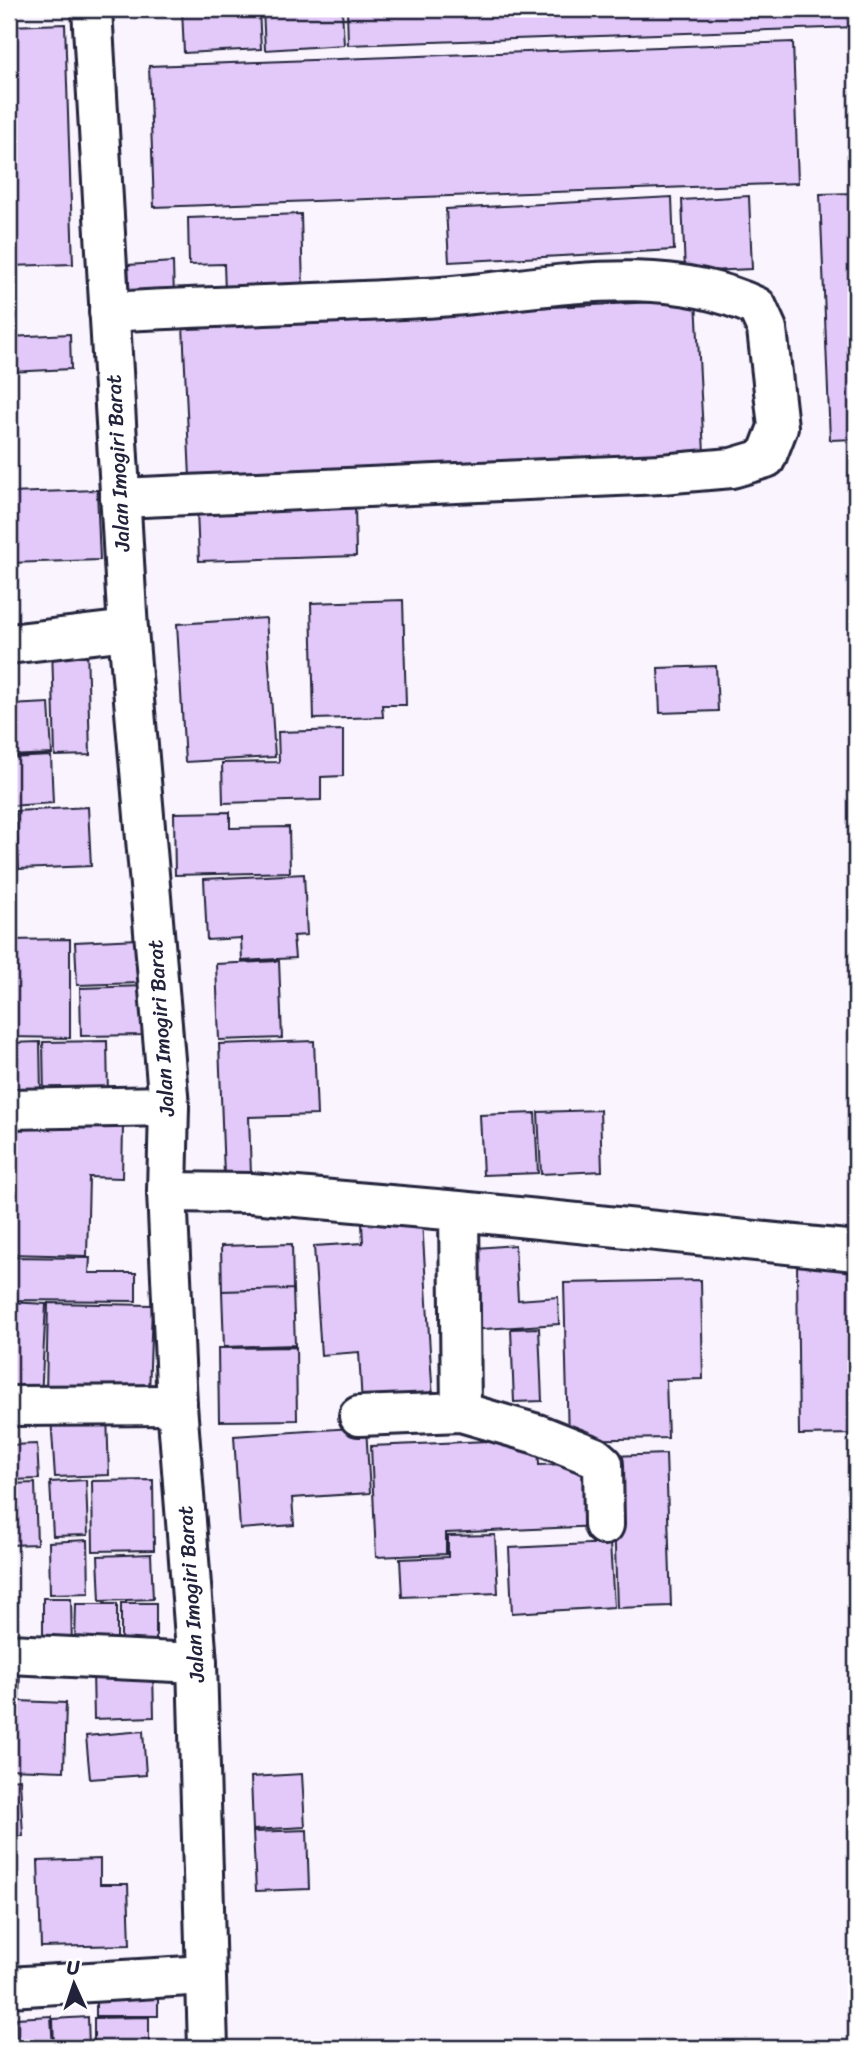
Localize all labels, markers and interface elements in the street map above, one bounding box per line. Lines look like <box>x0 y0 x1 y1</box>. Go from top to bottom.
street label: Jalan Imogiri Barat <box>94 374 142 553</box>
street label: Jalan Imogiri Barat <box>136 938 186 1119</box>
street label: Jalan Imogiri Barat <box>166 1504 216 1685</box>
north arrow <box>38 1948 108 2018</box>
text: U <box>66 1951 82 1984</box>

